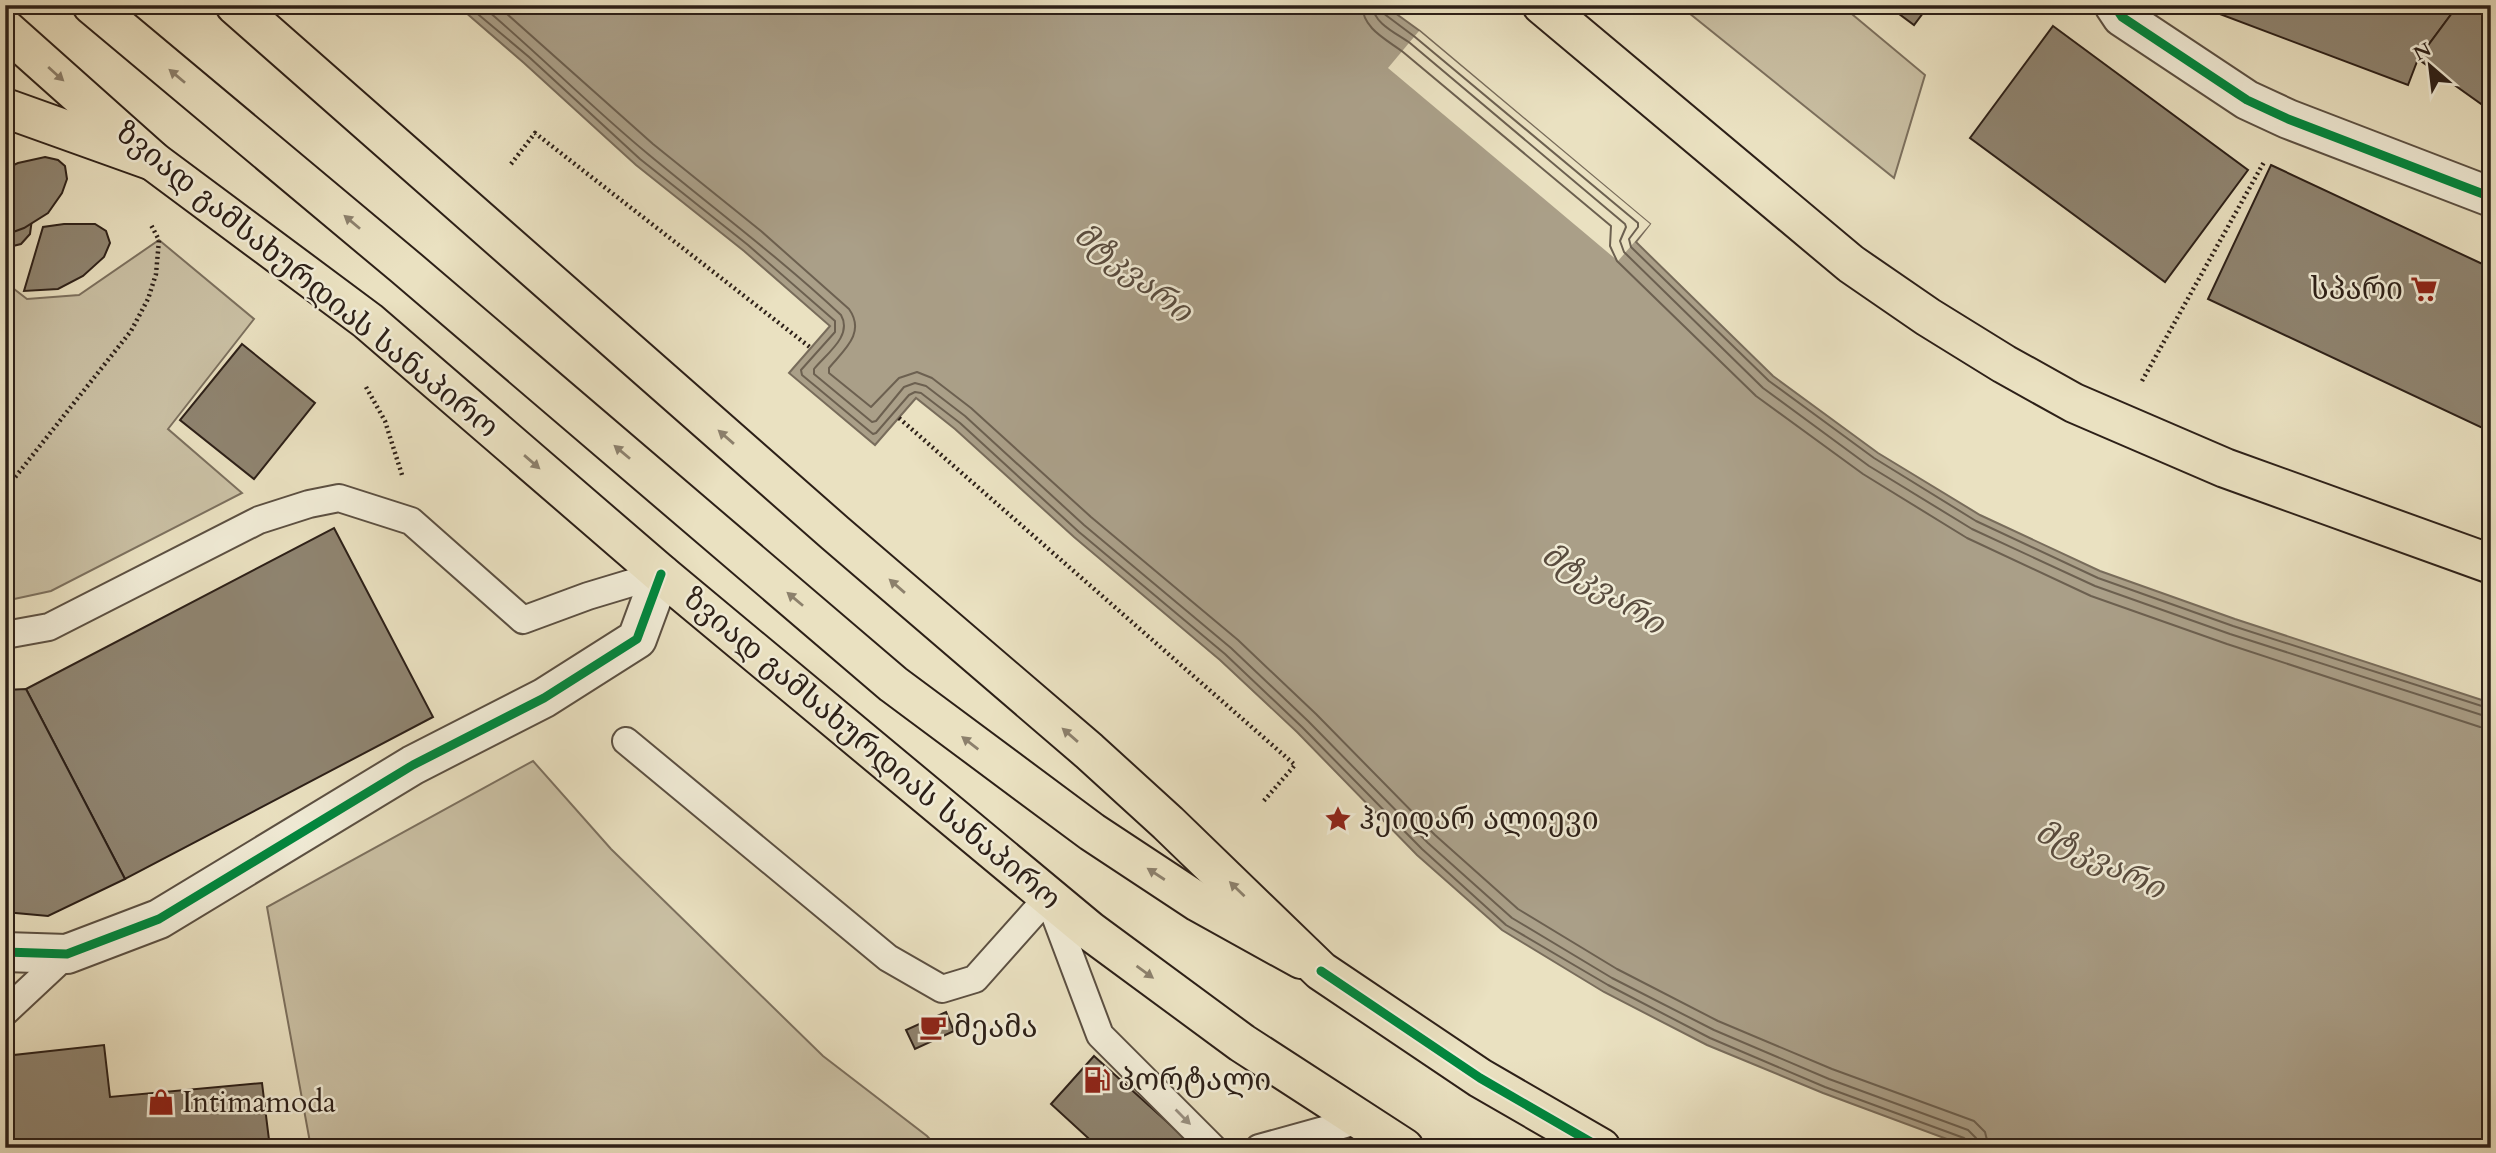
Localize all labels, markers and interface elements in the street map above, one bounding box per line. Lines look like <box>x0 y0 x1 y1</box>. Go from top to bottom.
north arrow <box>2394 32 2464 102</box>
text: N <box>2409 36 2436 67</box>
one-way arrow <box>47 66 65 82</box>
one-way arrow <box>169 69 187 84</box>
street label: ზვიად გამსახურდიას სანაპირო <box>107 113 507 447</box>
water label: მტკვარი <box>1065 213 1203 334</box>
one-way arrow <box>343 215 360 230</box>
place label: სპარი <box>2310 269 2403 310</box>
supermarket icon: სპარი <box>2409 274 2439 304</box>
one-way arrow <box>717 429 735 445</box>
one-way arrow <box>613 445 630 460</box>
one-way arrow <box>524 454 541 469</box>
water label: მტკვარი <box>1533 533 1675 646</box>
one-way arrow <box>888 578 906 594</box>
street label: ზვიად გამსახურდიას სანაპირო <box>674 579 1070 919</box>
one-way arrow <box>786 592 803 607</box>
one-way arrow <box>1061 728 1078 743</box>
one-way arrow <box>962 736 980 751</box>
place label: ჰეიდარ ალიევი <box>1359 799 1599 840</box>
place icon: ჰეიდარ ალიევი <box>1323 804 1353 834</box>
water label: მტკვარი <box>2028 810 2174 911</box>
one-way arrow <box>1147 868 1166 881</box>
one-way arrow <box>1228 881 1245 898</box>
one-way arrow <box>1136 964 1154 978</box>
place label: მეამა <box>954 1007 1038 1048</box>
cafe icon: მეამა <box>918 1012 948 1042</box>
place label: პორტალი <box>1118 1060 1271 1101</box>
fuel station icon: პორტალი <box>1082 1065 1112 1095</box>
place label: Intimamoda <box>182 1082 336 1123</box>
shop icon: Intimamoda <box>146 1087 176 1117</box>
one-way arrow <box>1174 1109 1191 1125</box>

